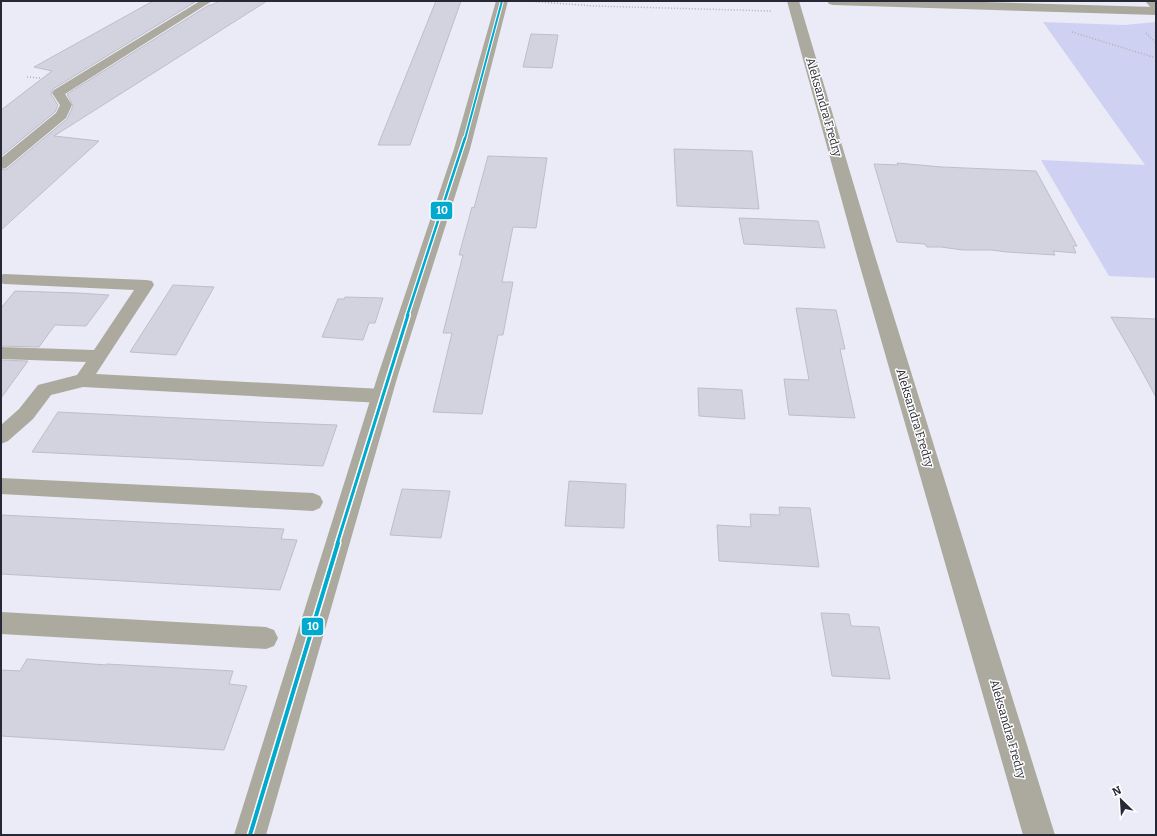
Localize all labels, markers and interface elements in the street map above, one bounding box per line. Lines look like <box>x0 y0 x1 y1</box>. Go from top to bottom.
street label: Aleksandra Fredry <box>803 56 845 159</box>
line badge: 10 <box>430 201 453 220</box>
text: 10 <box>436 204 448 217</box>
street label: Aleksandra Fredry <box>893 367 937 470</box>
line badge: 10 <box>301 617 324 636</box>
text: 10 <box>307 620 319 633</box>
street label: Aleksandra Fredry <box>987 678 1029 781</box>
north arrow <box>1101 780 1141 820</box>
text: N <box>1110 783 1124 799</box>

